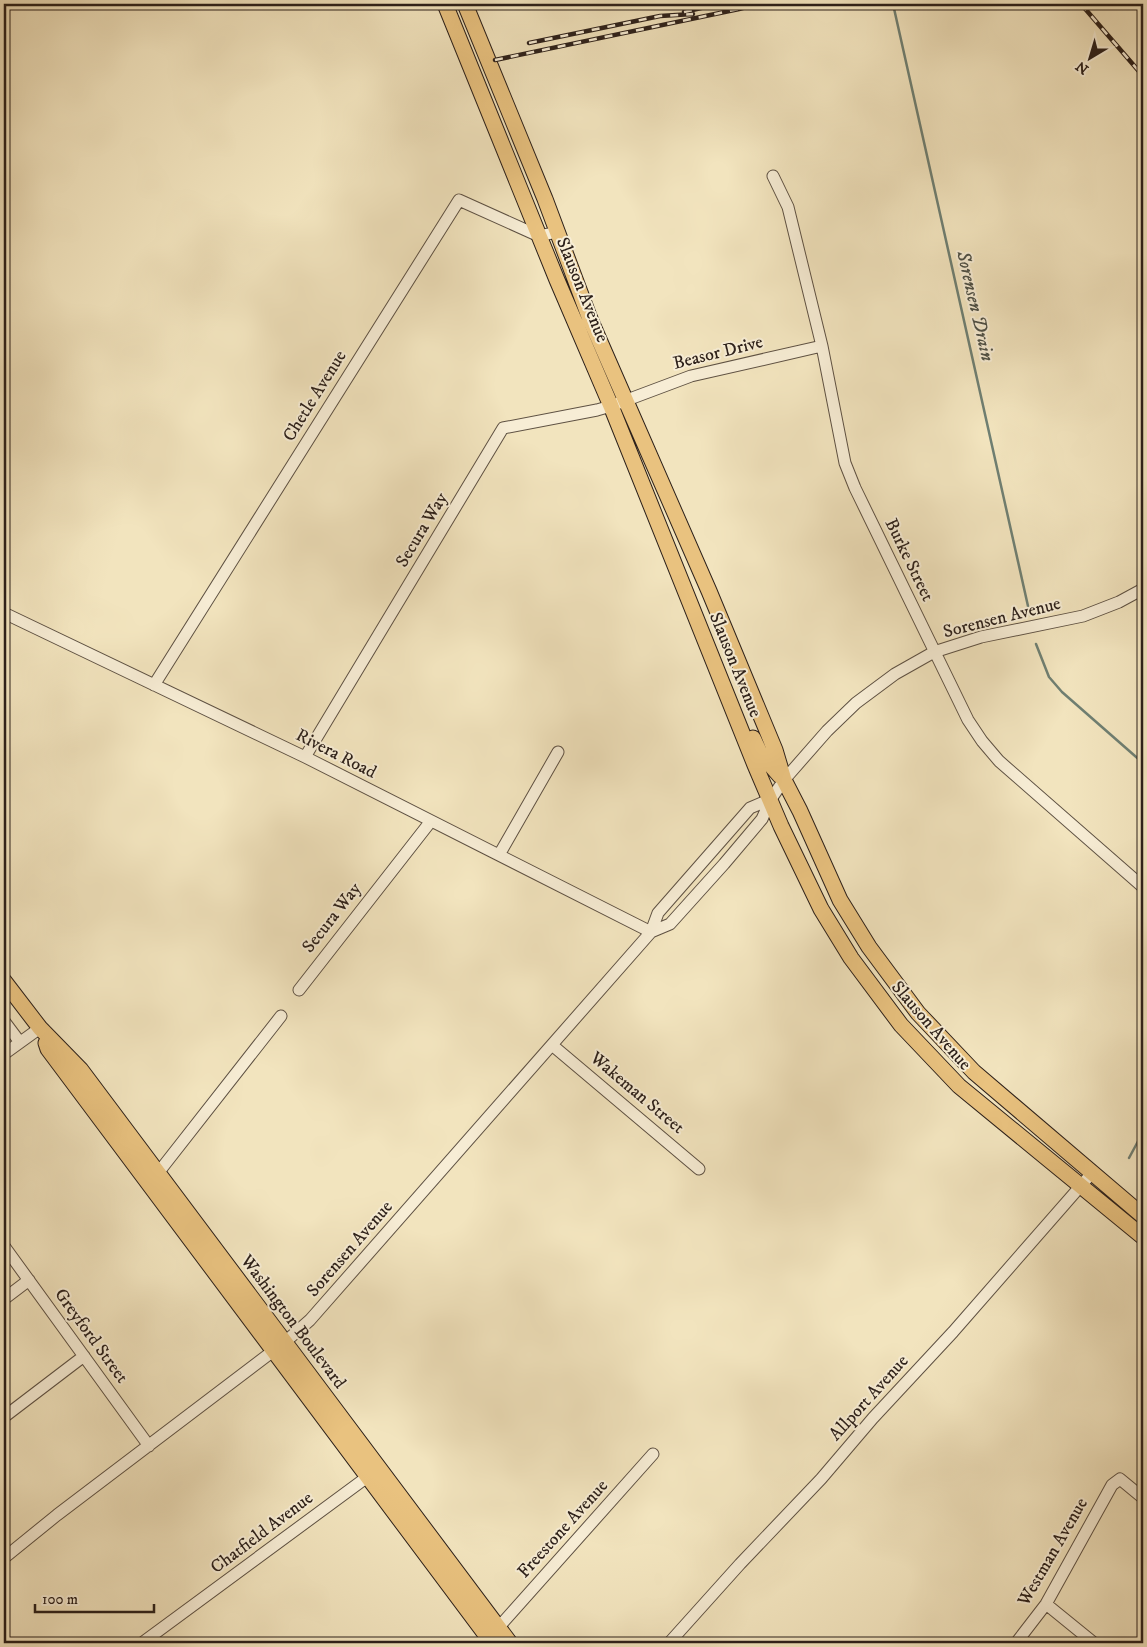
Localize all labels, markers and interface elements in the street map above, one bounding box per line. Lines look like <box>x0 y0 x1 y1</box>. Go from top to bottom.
north arrow <box>1064 32 1114 82</box>
text: N <box>1072 57 1093 78</box>
street label: Slauson Avenue <box>551 234 613 346</box>
water label: Sorensen Drain <box>951 248 999 364</box>
street label: Beasor Drive <box>671 331 765 375</box>
street label: Chetle Avenue <box>278 346 352 446</box>
street label: Secura Way <box>391 488 453 571</box>
street label: Burke Street <box>880 515 939 605</box>
street label: Sorensen Avenue <box>941 593 1063 643</box>
street label: Slauson Avenue <box>704 609 766 721</box>
street label: Rivera Road <box>292 724 380 784</box>
street label: Secura Way <box>298 878 367 957</box>
street label: Slauson Avenue <box>886 977 976 1075</box>
street label: Wakeman Street <box>585 1047 689 1139</box>
street label: Sorensen Avenue <box>302 1196 398 1302</box>
street label: Washington Boulevard <box>235 1250 351 1393</box>
street label: Greyford Street <box>49 1284 133 1388</box>
street label: Allport Avenue <box>825 1350 913 1446</box>
street label: Freestone Avenue <box>513 1475 613 1583</box>
street label: Chatfield Avenue <box>206 1487 318 1579</box>
street label: Westman Avenue <box>1013 1494 1093 1611</box>
scale bar <box>35 1582 154 1614</box>
text: 100 m <box>42 1590 78 1609</box>

